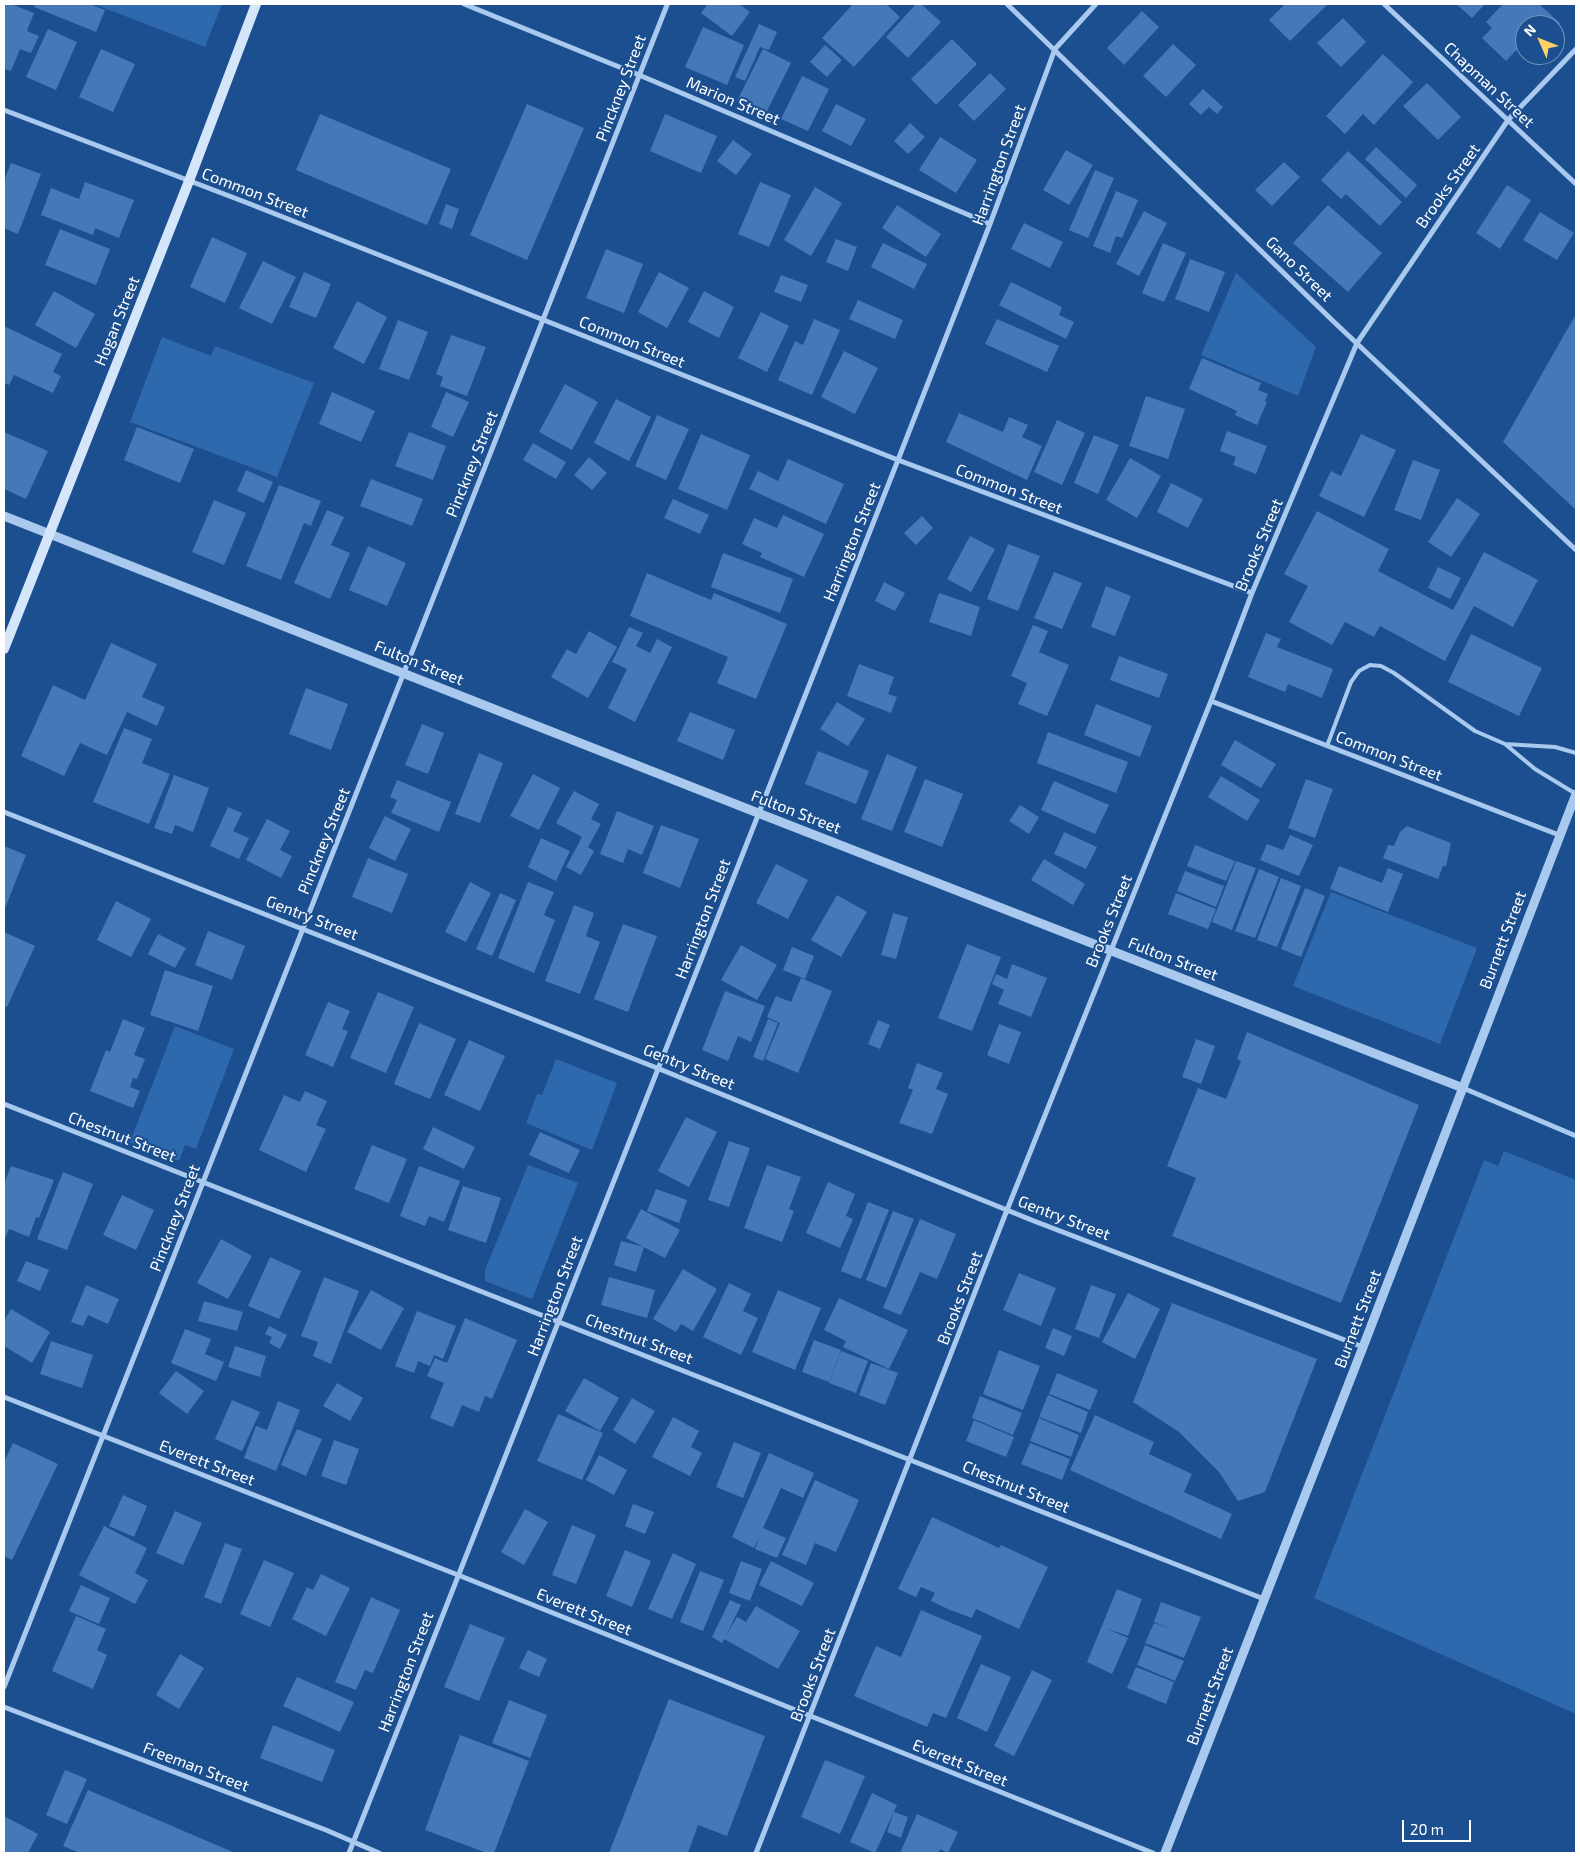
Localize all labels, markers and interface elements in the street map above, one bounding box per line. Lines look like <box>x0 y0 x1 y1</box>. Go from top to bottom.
north arrow <box>1515 15 1565 65</box>
text: N <box>1520 20 1539 39</box>
street label: Pinckney Street <box>592 32 650 144</box>
street label: Chapman Street <box>1440 38 1538 132</box>
street label: Marion Street <box>683 73 783 129</box>
street label: Harrington Street <box>968 102 1030 228</box>
street label: Brooks Street <box>1412 140 1484 232</box>
street label: Common Street <box>199 164 311 222</box>
street label: Gano Street <box>1262 232 1336 306</box>
street label: Hogan Street <box>90 273 144 369</box>
street label: Common Street <box>576 312 688 372</box>
street label: Pinckney Street <box>442 408 502 520</box>
street label: Common Street <box>953 460 1065 518</box>
street label: Harrington Street <box>819 480 885 604</box>
street label: Brooks Street <box>1231 496 1287 594</box>
street label: Fulton Street <box>372 636 466 690</box>
street label: Common Street <box>1333 727 1445 785</box>
street label: Pinckney Street <box>294 785 354 897</box>
street label: Fulton Street <box>748 786 844 838</box>
street label: Harrington Street <box>671 856 735 982</box>
street label: Brooks Street <box>1082 872 1136 970</box>
street label: Burnett Street <box>1475 888 1531 992</box>
street label: Gentry Street <box>263 892 361 944</box>
street label: Fulton Street <box>1125 933 1221 985</box>
street label: Gentry Street <box>640 1040 738 1094</box>
street label: Chestnut Street <box>65 1108 179 1166</box>
street label: Pinckney Street <box>146 1162 204 1274</box>
street label: Gentry Street <box>1015 1192 1113 1244</box>
street label: Harrington Street <box>523 1233 587 1359</box>
street label: Brooks Street <box>933 1249 987 1347</box>
street label: Burnett Street <box>1330 1267 1386 1371</box>
street label: Chestnut Street <box>582 1310 696 1368</box>
street label: Everett Street <box>156 1436 258 1490</box>
street label: Chestnut Street <box>960 1457 1072 1517</box>
street label: Everett Street <box>534 1584 634 1640</box>
street label: Harrington Street <box>374 1609 438 1735</box>
street label: Brooks Street <box>786 1626 840 1724</box>
street label: Burnett Street <box>1182 1644 1238 1748</box>
street label: Everett Street <box>910 1735 1010 1791</box>
street label: Freeman Street <box>140 1738 252 1796</box>
scale bar <box>1405 1810 1474 1842</box>
text: 20 m <box>1410 1820 1444 1838</box>

